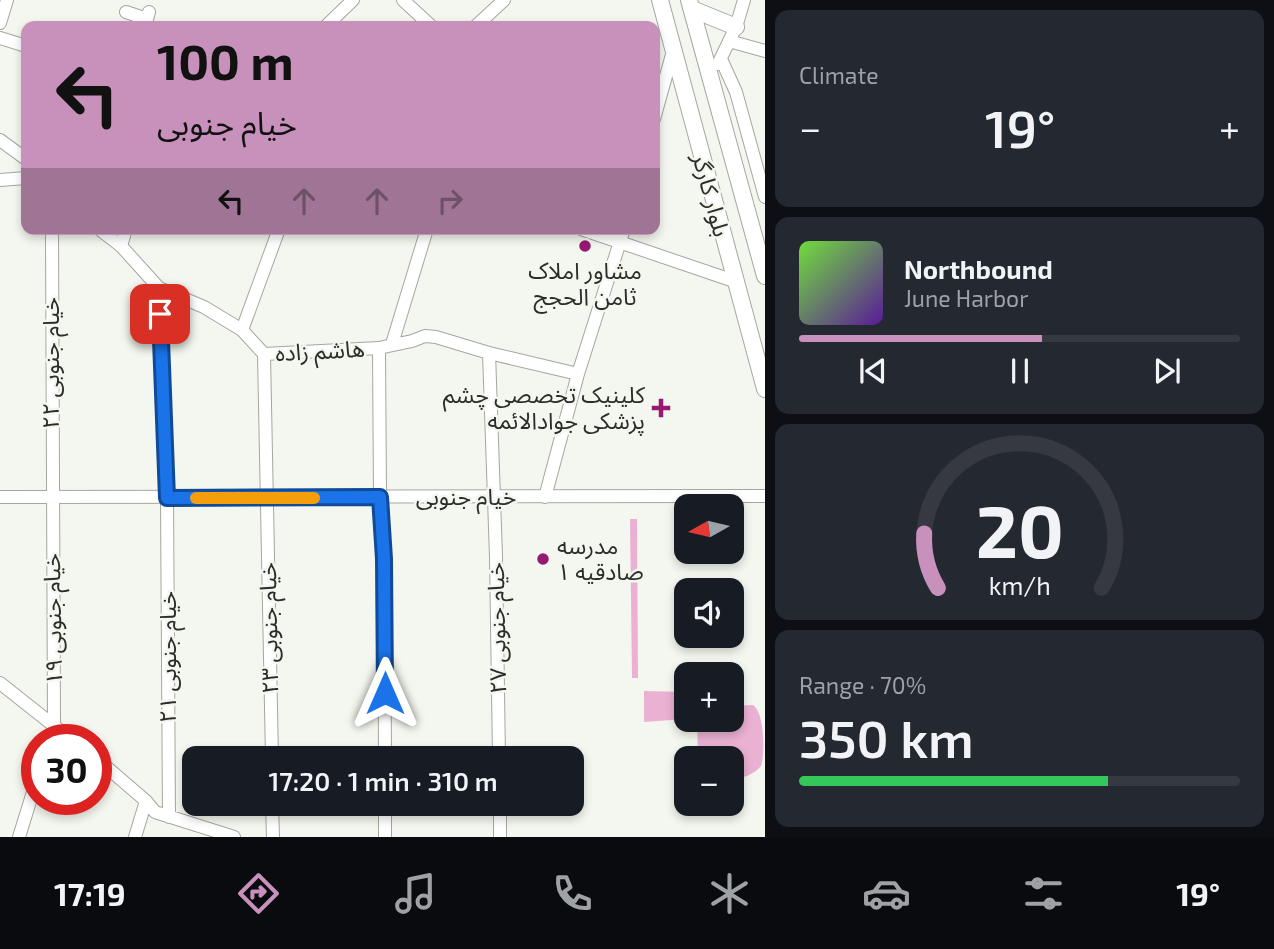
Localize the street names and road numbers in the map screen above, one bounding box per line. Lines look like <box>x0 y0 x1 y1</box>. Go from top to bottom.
street label: بلوار کارگر <box>686 149 737 240</box>
street label: خیام جنوبی ۲۲ <box>36 297 69 429</box>
street label: هاشم زاده <box>274 334 366 370</box>
street label: خیام جنوبی <box>416 482 516 515</box>
street label: خیام جنوبی ۱۹ <box>37 553 72 685</box>
street label: خیام جنوبی ۲۳ <box>253 562 288 694</box>
street label: خیام جنوبی ۲۷ <box>481 562 516 694</box>
street label: خیام جنوبی ۲۱ <box>153 591 186 723</box>

